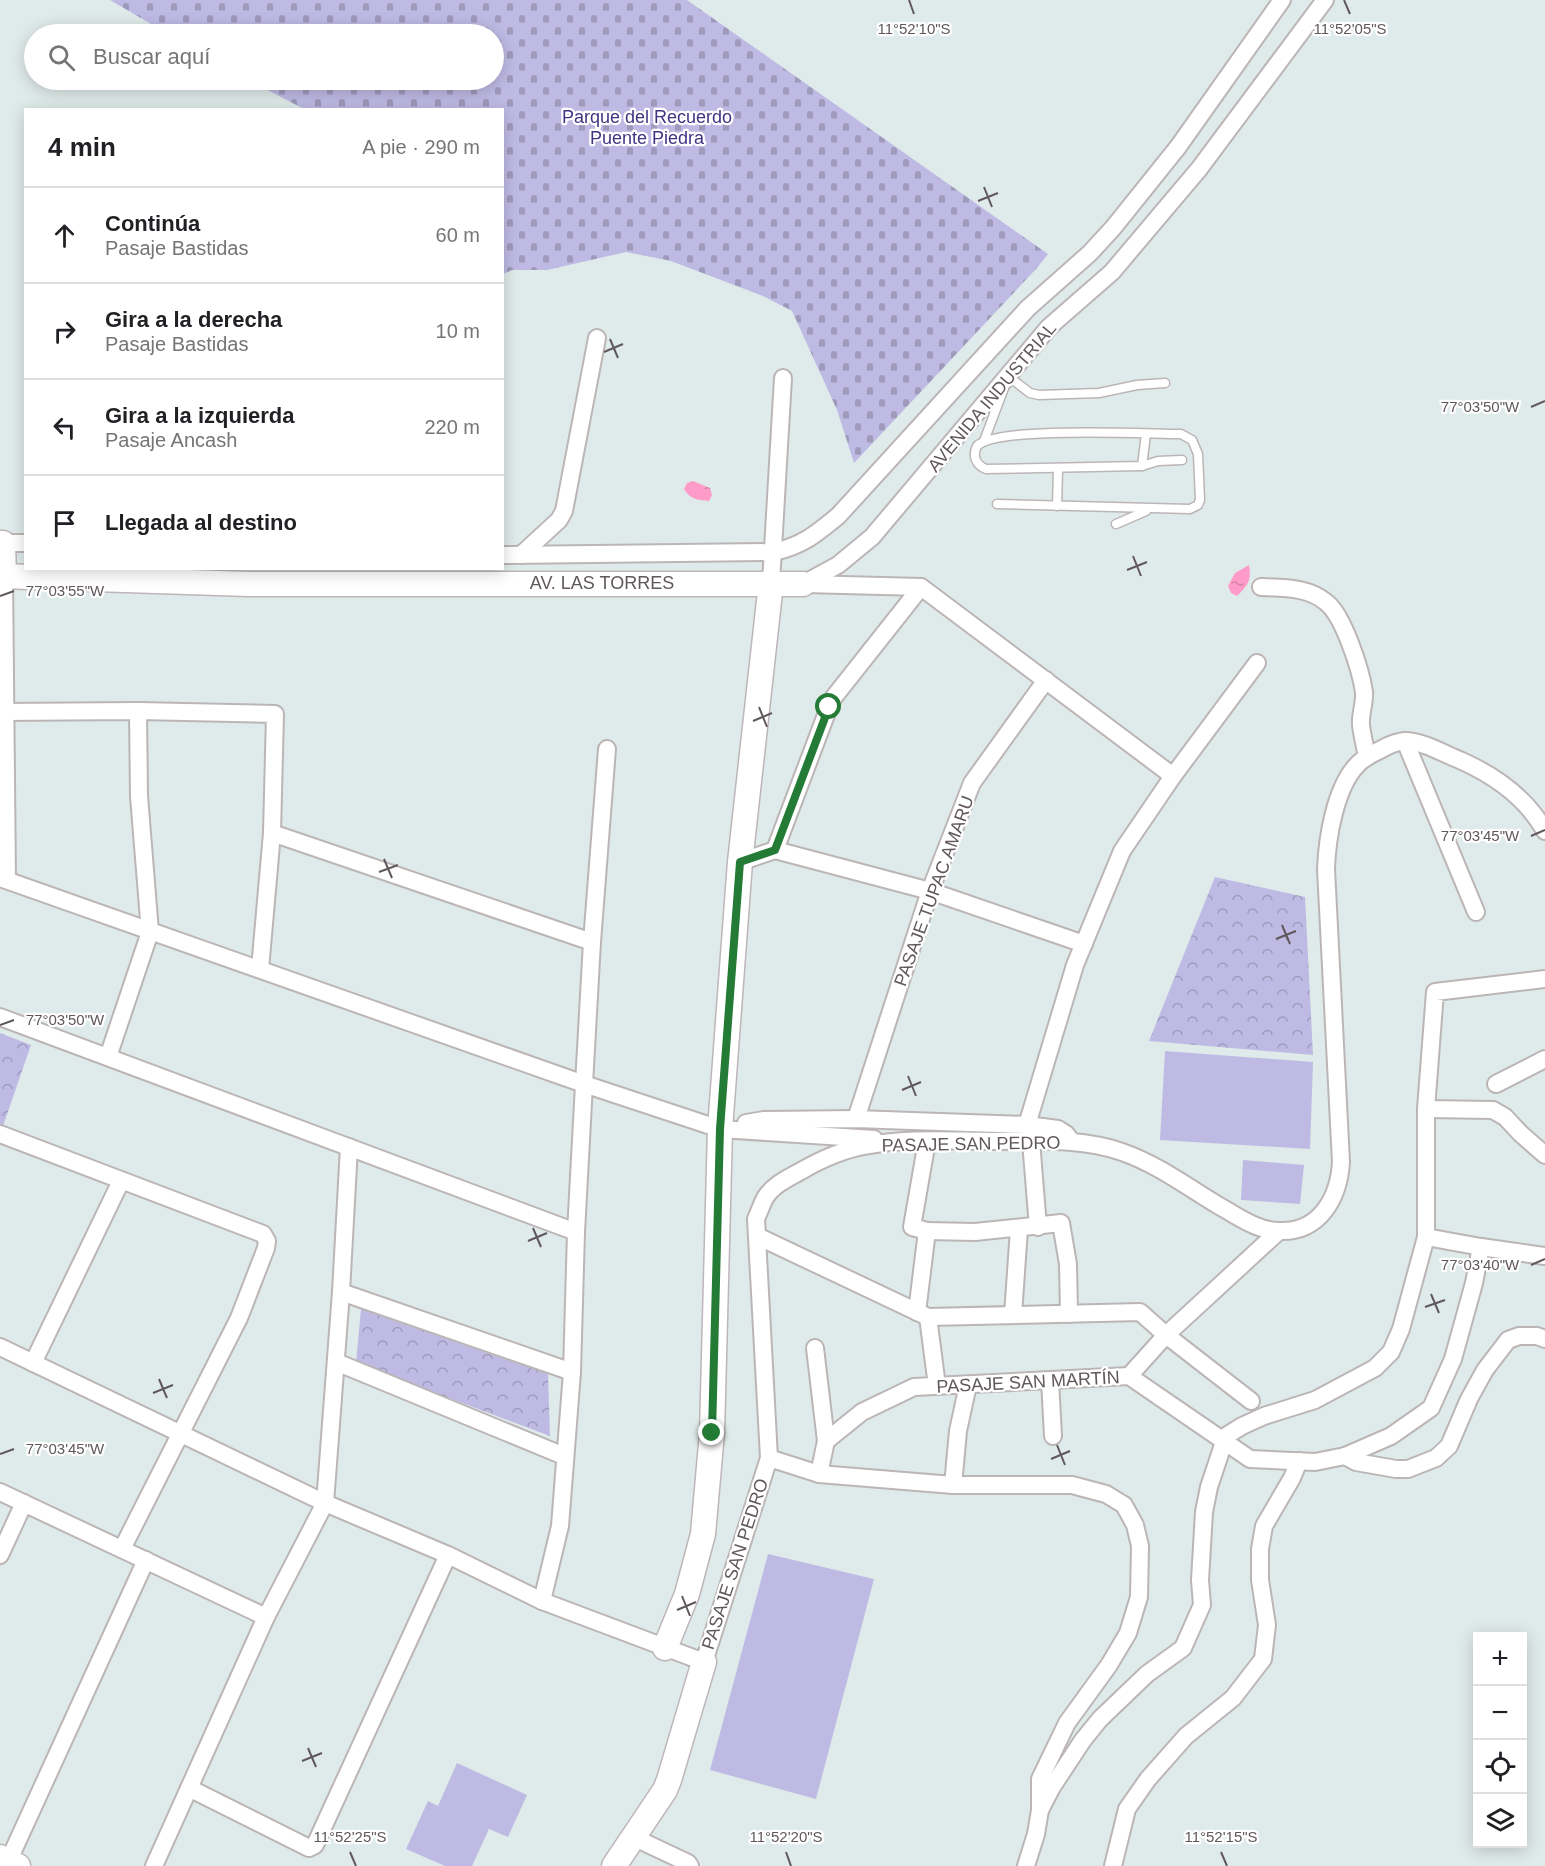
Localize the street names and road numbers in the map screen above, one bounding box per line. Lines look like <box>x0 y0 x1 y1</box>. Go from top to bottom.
street label: AVENIDA INDUSTRIAL <box>924 318 1060 476</box>
street label: AV. LAS TORRES <box>530 573 674 593</box>
street label: PASAJE TUPAC AMARU <box>890 793 978 989</box>
street label: PASAJE SAN PEDRO <box>881 1132 1061 1156</box>
street label: PASAJE SAN MARTÍN <box>936 1367 1120 1397</box>
street label: PASAJE SAN PEDRO <box>698 1476 772 1652</box>

